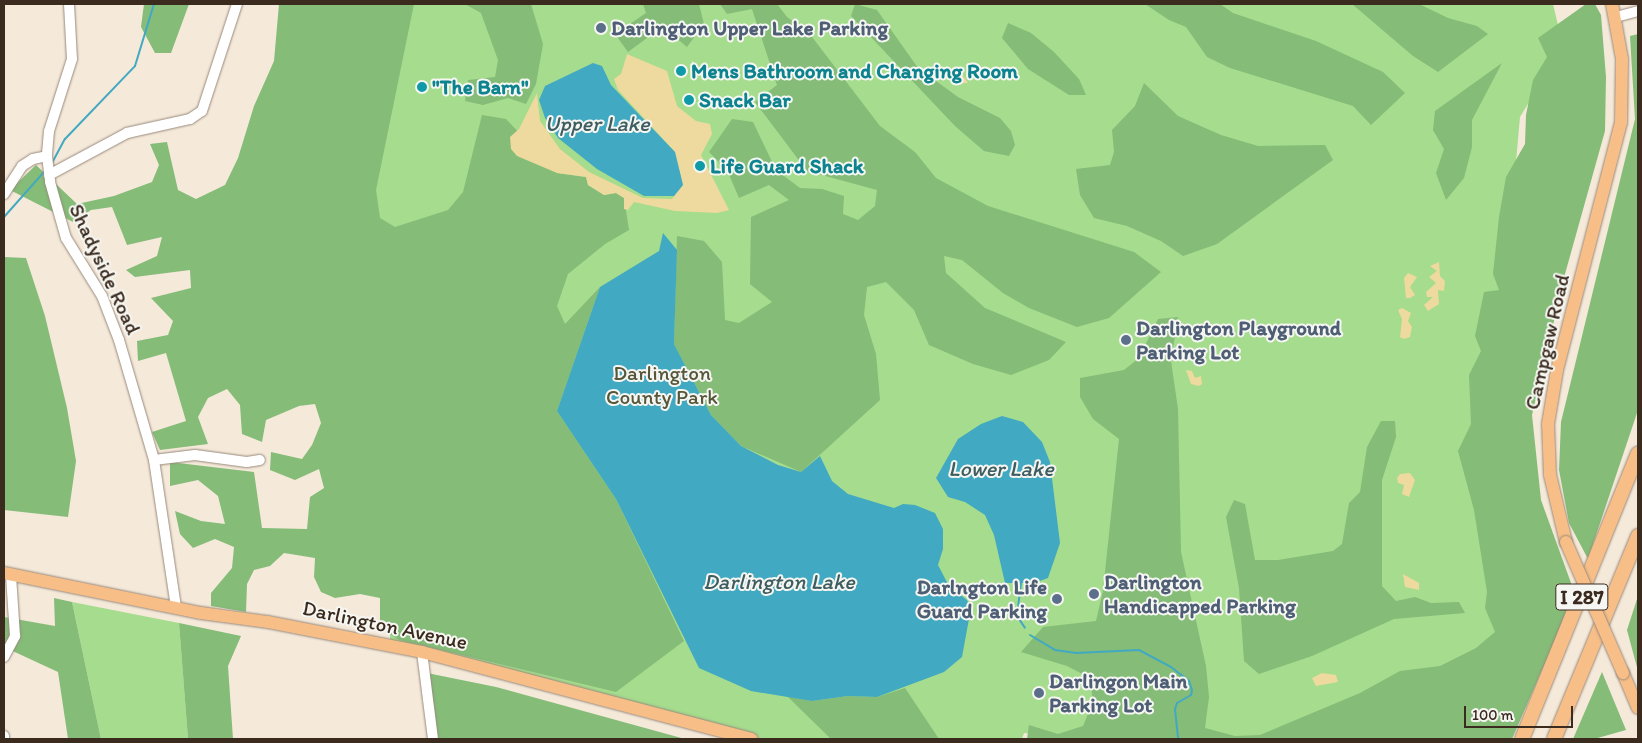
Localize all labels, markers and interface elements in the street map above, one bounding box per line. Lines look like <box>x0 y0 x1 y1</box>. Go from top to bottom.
place label: Darlington Upper Lake Parking <box>611 15 888 41</box>
marker: Darlington Upper Lake Parking <box>595 22 607 34</box>
place label: Mens Bathroom and Changing Room <box>691 58 1019 84</box>
marker: Mens Bathroom and Changing Room <box>675 65 687 77</box>
place label: "The Barn" <box>432 74 529 100</box>
marker: "The Barn" <box>416 81 428 93</box>
place label: Snack Bar <box>699 87 792 113</box>
marker: Snack Bar <box>683 94 695 106</box>
water label: Upper Lake <box>544 111 650 137</box>
place label: Life Guard Shack <box>710 153 864 179</box>
marker: Life Guard Shack <box>694 160 706 172</box>
street label: Shadyside Road <box>64 200 146 338</box>
street label: Campgaw Road <box>1519 272 1575 412</box>
place label: Darlington Playground Parking Lot <box>1136 315 1341 365</box>
marker: Darlington Playground Parking Lot <box>1120 334 1132 346</box>
park label: Darlington County Park <box>606 360 718 410</box>
water label: Lower Lake <box>948 456 1054 482</box>
water label: Darlington Lake <box>703 569 855 595</box>
place label: Darlington Handicapped Parking <box>1104 569 1296 619</box>
place label: Darlngton Life Guard Parking <box>916 574 1047 624</box>
road number: I 287 <box>1554 580 1610 614</box>
marker: Darlington Handicapped Parking <box>1088 588 1100 600</box>
marker: Darlngton Life Guard Parking <box>1051 593 1063 605</box>
street label: Darlington Avenue <box>300 595 470 655</box>
place label: Darlingon Main Parking Lot <box>1049 668 1187 718</box>
marker: Darlingon Main Parking Lot <box>1033 687 1045 699</box>
scale bar <box>1467 696 1576 728</box>
text: 100 m <box>1472 706 1513 724</box>

